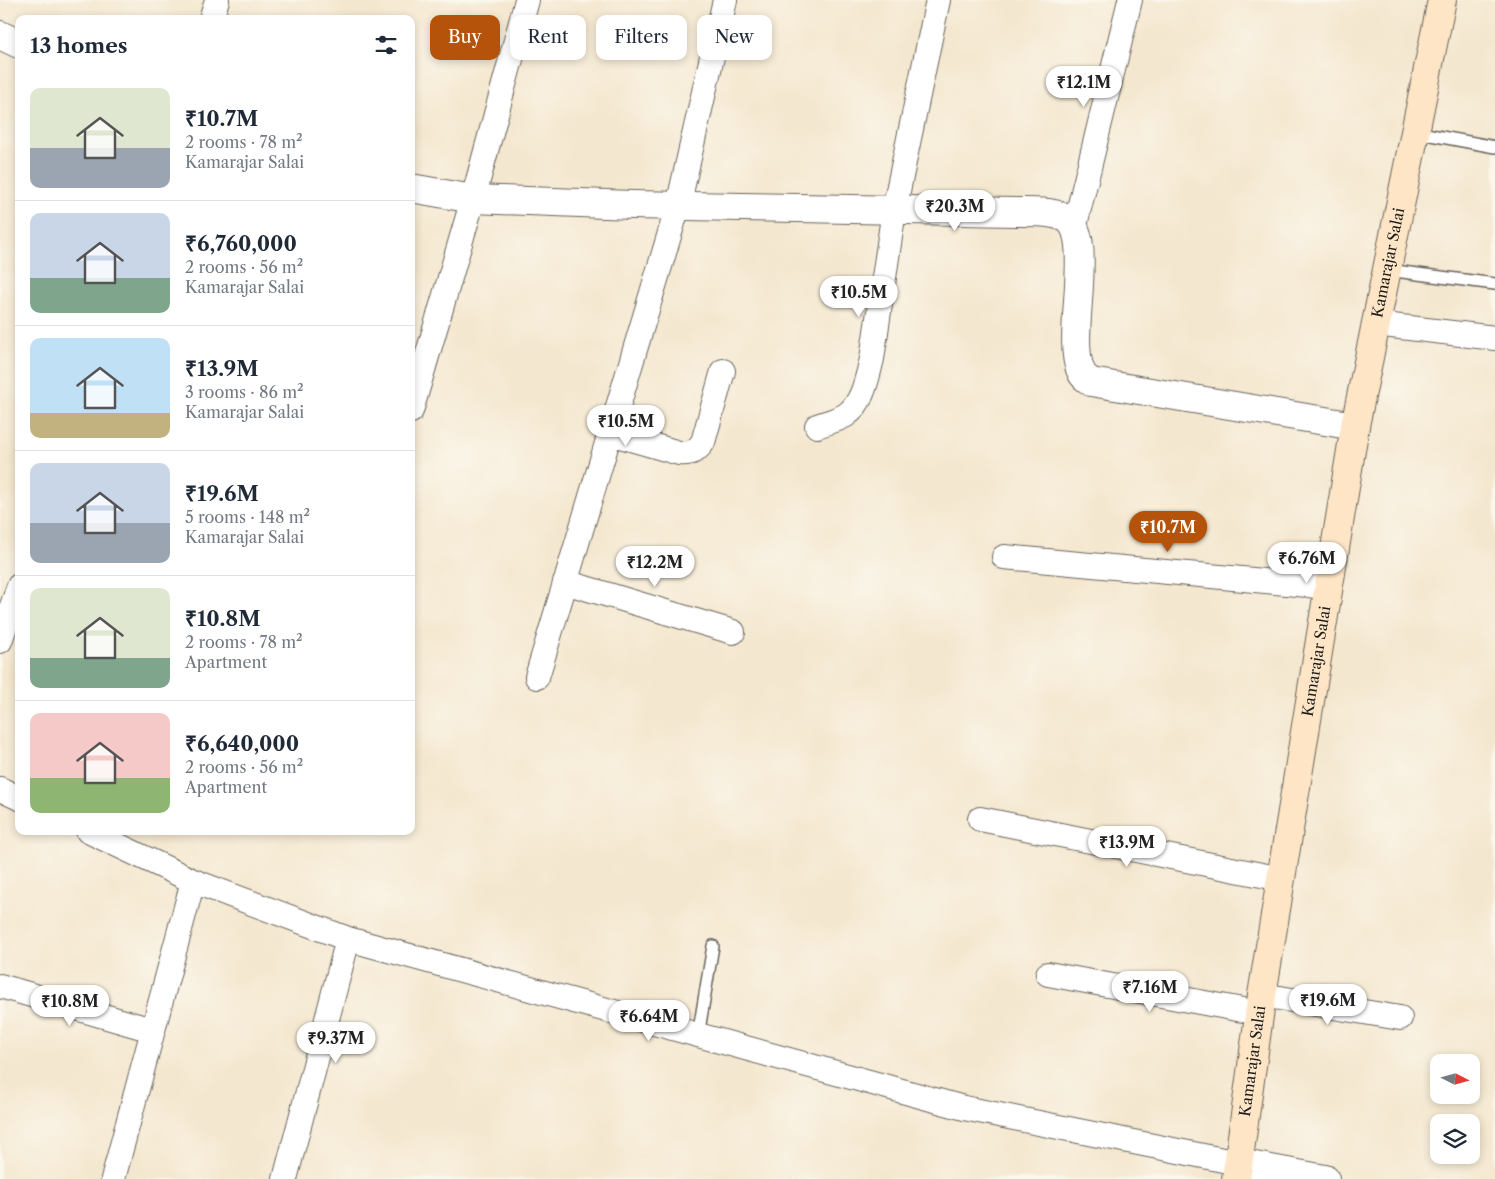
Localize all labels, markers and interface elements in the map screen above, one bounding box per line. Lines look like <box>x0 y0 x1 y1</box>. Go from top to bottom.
chip: Buy <box>430 15 500 60</box>
chip: Rent <box>510 15 586 60</box>
chip: Filters <box>596 15 687 60</box>
chip: New <box>697 15 772 60</box>
icon: filters <box>372 31 400 59</box>
text: 13 homes <box>30 33 128 58</box>
pin: ₹12.1M <box>1043 66 1125 108</box>
text: ₹12.1M <box>1057 72 1111 92</box>
text: ₹10.7M <box>185 106 258 131</box>
icon: home <box>70 108 130 168</box>
text: 2 rooms · 78 m² <box>185 132 303 152</box>
text: Kamarajar Salai <box>185 152 304 172</box>
pin: ₹20.3M <box>914 190 996 232</box>
text: ₹20.3M <box>925 196 985 216</box>
street label: Kamarajar Salai <box>1367 206 1408 319</box>
text: ₹6,760,000 <box>185 231 297 256</box>
icon: home <box>70 233 130 293</box>
text: 2 rooms · 56 m² <box>185 257 303 277</box>
pin: ₹10.5M <box>818 276 900 318</box>
text: Kamarajar Salai <box>185 277 304 297</box>
text: ₹10.5M <box>831 282 887 302</box>
text: ₹13.9M <box>185 356 258 381</box>
icon: home <box>70 358 130 418</box>
text: 3 rooms · 86 m² <box>185 382 304 402</box>
text: Kamarajar Salai <box>185 402 304 422</box>
pin: ₹10.5M <box>585 404 667 447</box>
text: ₹10.5M <box>598 411 654 431</box>
text: ₹19.6M <box>185 481 259 506</box>
icon: home <box>70 483 130 543</box>
text: 5 rooms · 148 m² <box>185 507 310 527</box>
pin: ₹10.7M <box>1127 510 1209 553</box>
text: ₹10.7M <box>1140 517 1196 537</box>
text: Kamarajar Salai <box>185 527 304 547</box>
pin: ₹6.76M <box>1266 542 1348 584</box>
pin: ₹12.2M <box>614 546 696 588</box>
text: ₹6.76M <box>1278 548 1336 568</box>
text: ₹12.2M <box>627 552 683 572</box>
street label: Kamarajar Salai <box>1298 604 1335 718</box>
text: ₹10.8M <box>185 606 260 631</box>
icon: home <box>70 608 130 668</box>
text: 2 rooms · 78 m² <box>185 632 303 652</box>
text: Apartment <box>185 652 267 672</box>
text: ₹6,640,000 <box>185 731 299 756</box>
icon: home <box>70 733 130 793</box>
text: 2 rooms · 56 m² <box>185 757 303 777</box>
text: Apartment <box>185 777 267 797</box>
pin: ₹13.9M <box>1086 826 1168 868</box>
text: ₹13.9M <box>1099 832 1155 852</box>
pin: ₹7.16M <box>1109 970 1191 1013</box>
text: ₹7.16M <box>1123 977 1177 997</box>
pin: ₹10.8M <box>29 984 111 1027</box>
pin: ₹19.6M <box>1287 984 1369 1026</box>
text: ₹19.6M <box>1300 990 1356 1010</box>
text: ₹10.8M <box>41 991 99 1011</box>
pin: ₹6.64M <box>608 1000 690 1042</box>
street label: Kamarajar Salai <box>1235 1004 1269 1118</box>
text: ₹6.64M <box>619 1006 679 1026</box>
pin: ₹9.37M <box>295 1022 377 1064</box>
text: ₹9.37M <box>308 1028 364 1048</box>
north arrow <box>1430 1054 1480 1104</box>
map controls <box>1430 1054 1480 1164</box>
button: layers <box>1430 1114 1480 1164</box>

